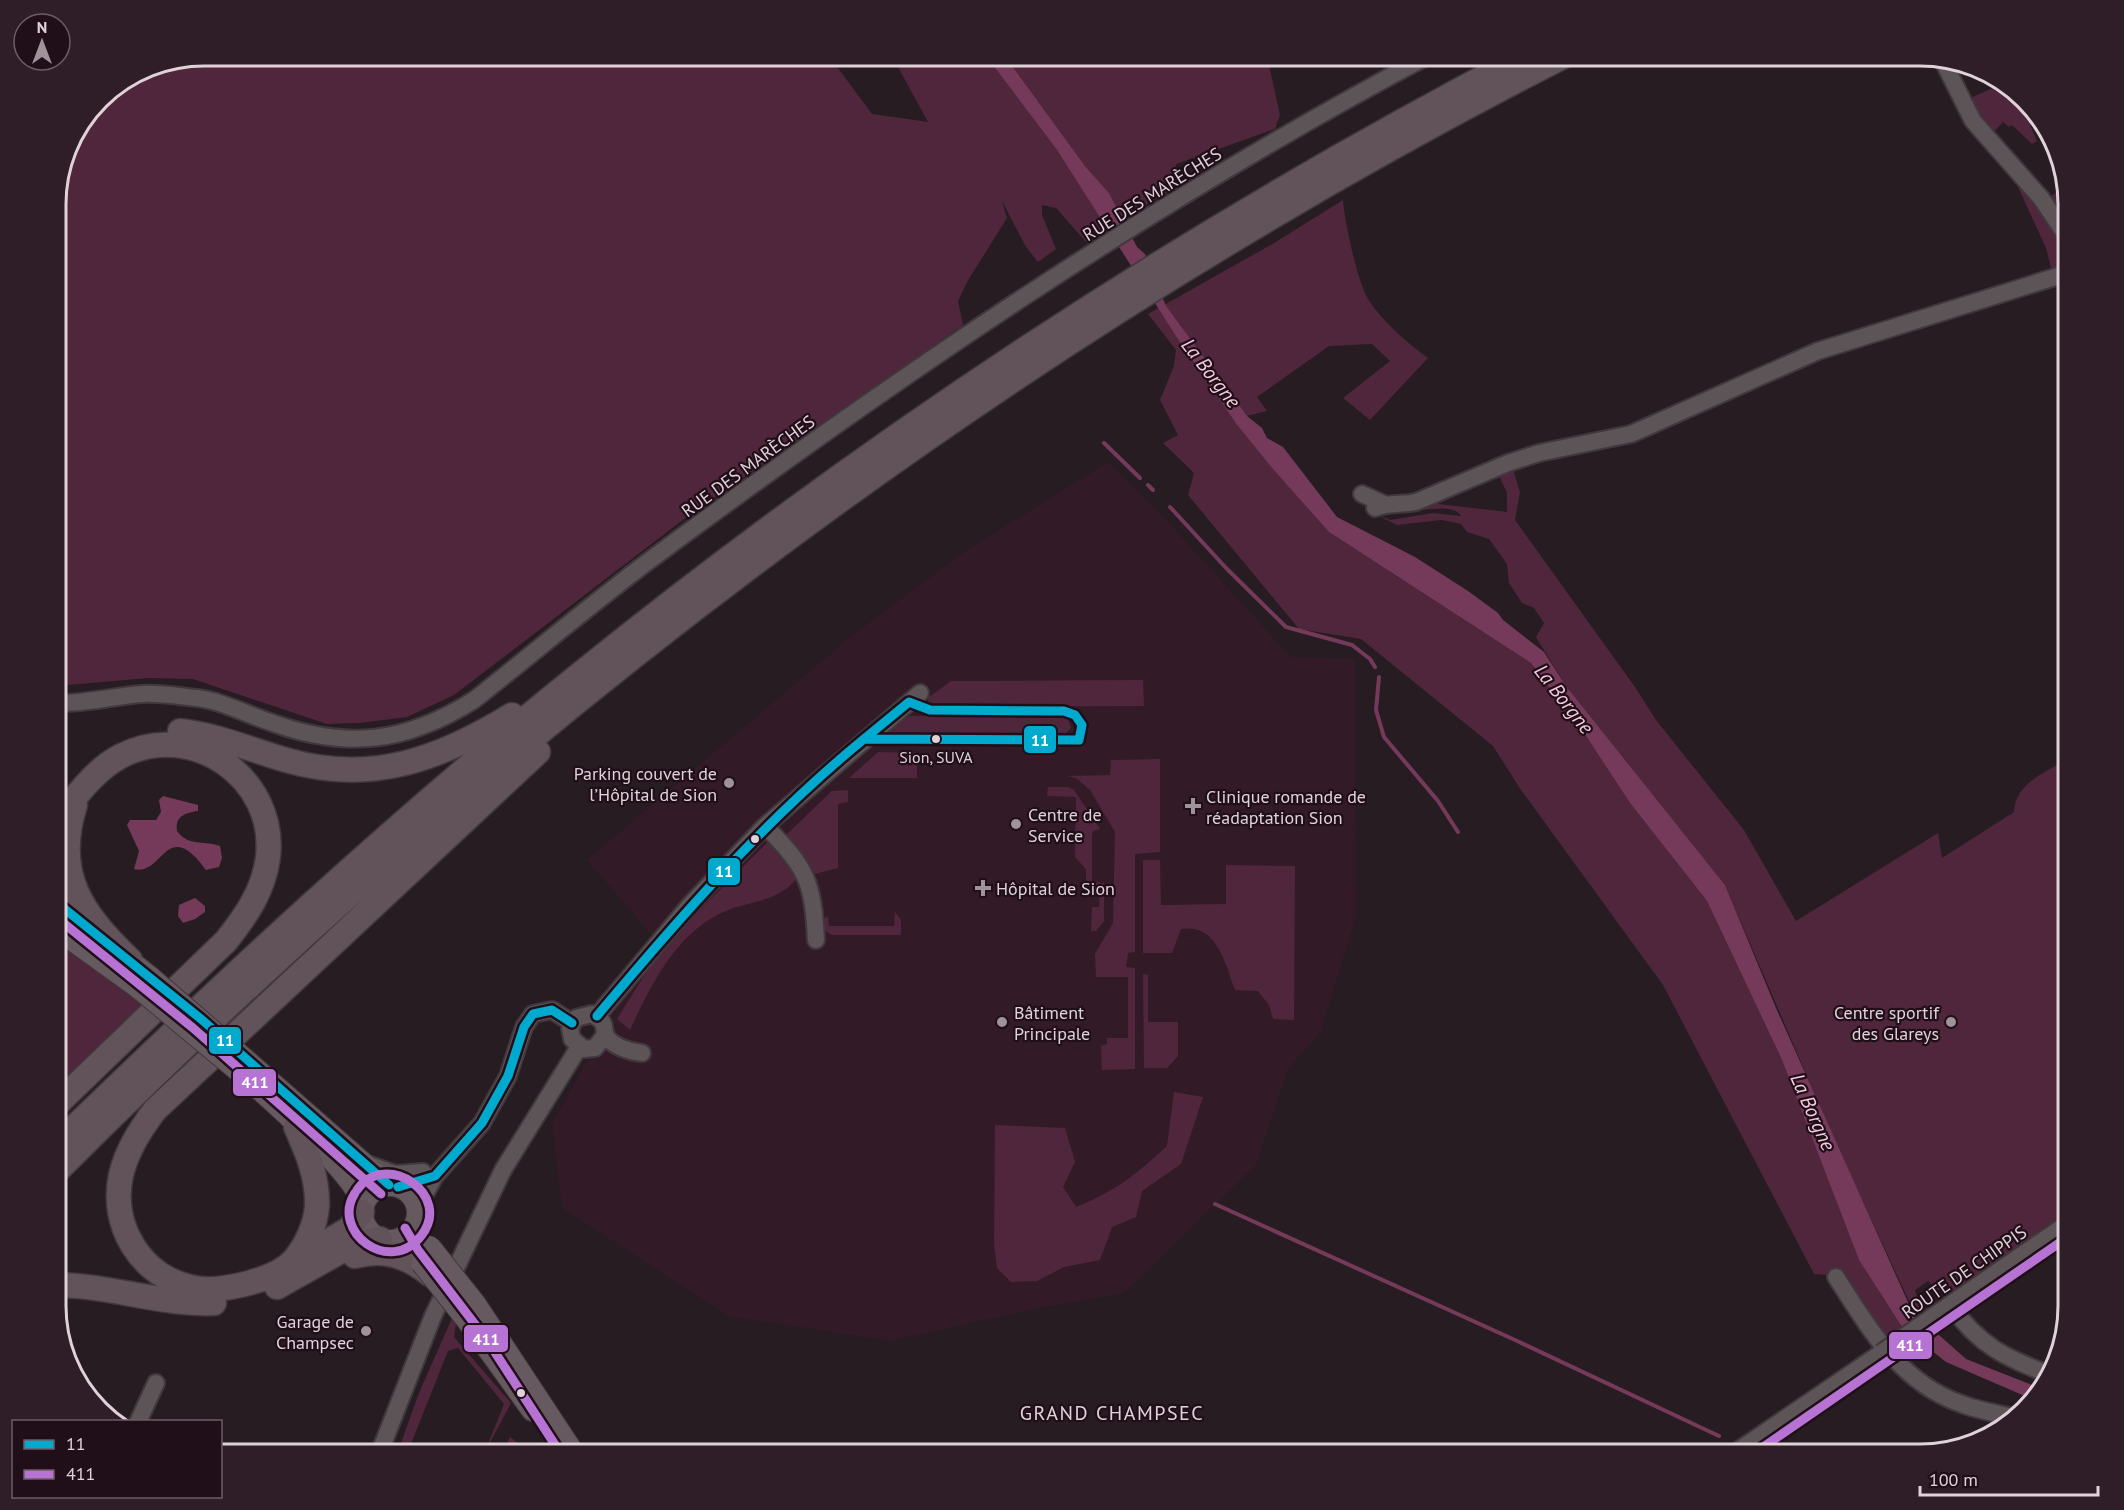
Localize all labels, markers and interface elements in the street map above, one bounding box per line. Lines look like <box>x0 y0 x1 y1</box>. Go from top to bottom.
north arrow <box>12 12 72 72</box>
text: N <box>37 17 47 37</box>
street label: RUE DES MARÈCHES <box>1078 142 1226 246</box>
water label: La Borgne <box>1176 333 1247 414</box>
street label: RUE DES MARÈCHES <box>677 410 819 522</box>
water label: La Borgne <box>1529 659 1600 740</box>
line badge: 11 <box>1023 725 1057 754</box>
text: 11 <box>1031 730 1049 750</box>
marker: Sion, SUVA <box>930 733 942 745</box>
place label: Sion, SUVA <box>899 747 973 767</box>
place label: Parking couvert de l’Hôpital de Sion <box>574 762 717 806</box>
marker: Parking couvert de l’Hôpital de Sion <box>722 776 736 790</box>
place label: Clinique romande de réadaptation Sion <box>1206 785 1366 829</box>
marker: Clinique romande de réadaptation Sion <box>1184 797 1202 815</box>
place label: Centre de Service <box>1028 803 1102 847</box>
marker: Centre de Service <box>1009 817 1023 831</box>
unlabelled marker <box>749 833 761 845</box>
line badge: 11 <box>707 857 741 886</box>
text: 11 <box>715 861 733 881</box>
place label: Hôpital de Sion <box>996 877 1115 900</box>
marker: Hôpital de Sion <box>974 879 992 897</box>
place label: Bâtiment Principale <box>1014 1001 1090 1045</box>
place label: Centre sportif des Glareys <box>1834 1001 1940 1045</box>
marker: Bâtiment Principale <box>995 1015 1009 1029</box>
marker: Centre sportif des Glareys <box>1944 1015 1958 1029</box>
line badge: 11 <box>208 1026 242 1055</box>
text: 11 <box>216 1030 234 1050</box>
line badge: 411 <box>232 1068 277 1097</box>
water label: La Borgne <box>1785 1069 1842 1155</box>
text: 411 <box>241 1072 269 1092</box>
street label: ROUTE DE CHIPPIS <box>1897 1220 2031 1324</box>
place label: Garage de Champsec <box>276 1310 354 1354</box>
marker: Garage de Champsec <box>359 1324 373 1338</box>
line badge: 411 <box>463 1324 509 1353</box>
text: 411 <box>472 1329 500 1349</box>
line badge: 411 <box>1888 1331 1933 1360</box>
text: 411 <box>1896 1335 1924 1355</box>
unlabelled marker <box>515 1387 527 1399</box>
district label: GRAND CHAMPSEC <box>1020 1400 1204 1426</box>
legend <box>12 1420 222 1498</box>
text: 11 <box>66 1432 86 1455</box>
scale bar <box>1920 1459 2098 1497</box>
text: 411 <box>66 1462 95 1485</box>
text: 100 m <box>1929 1468 1978 1491</box>

